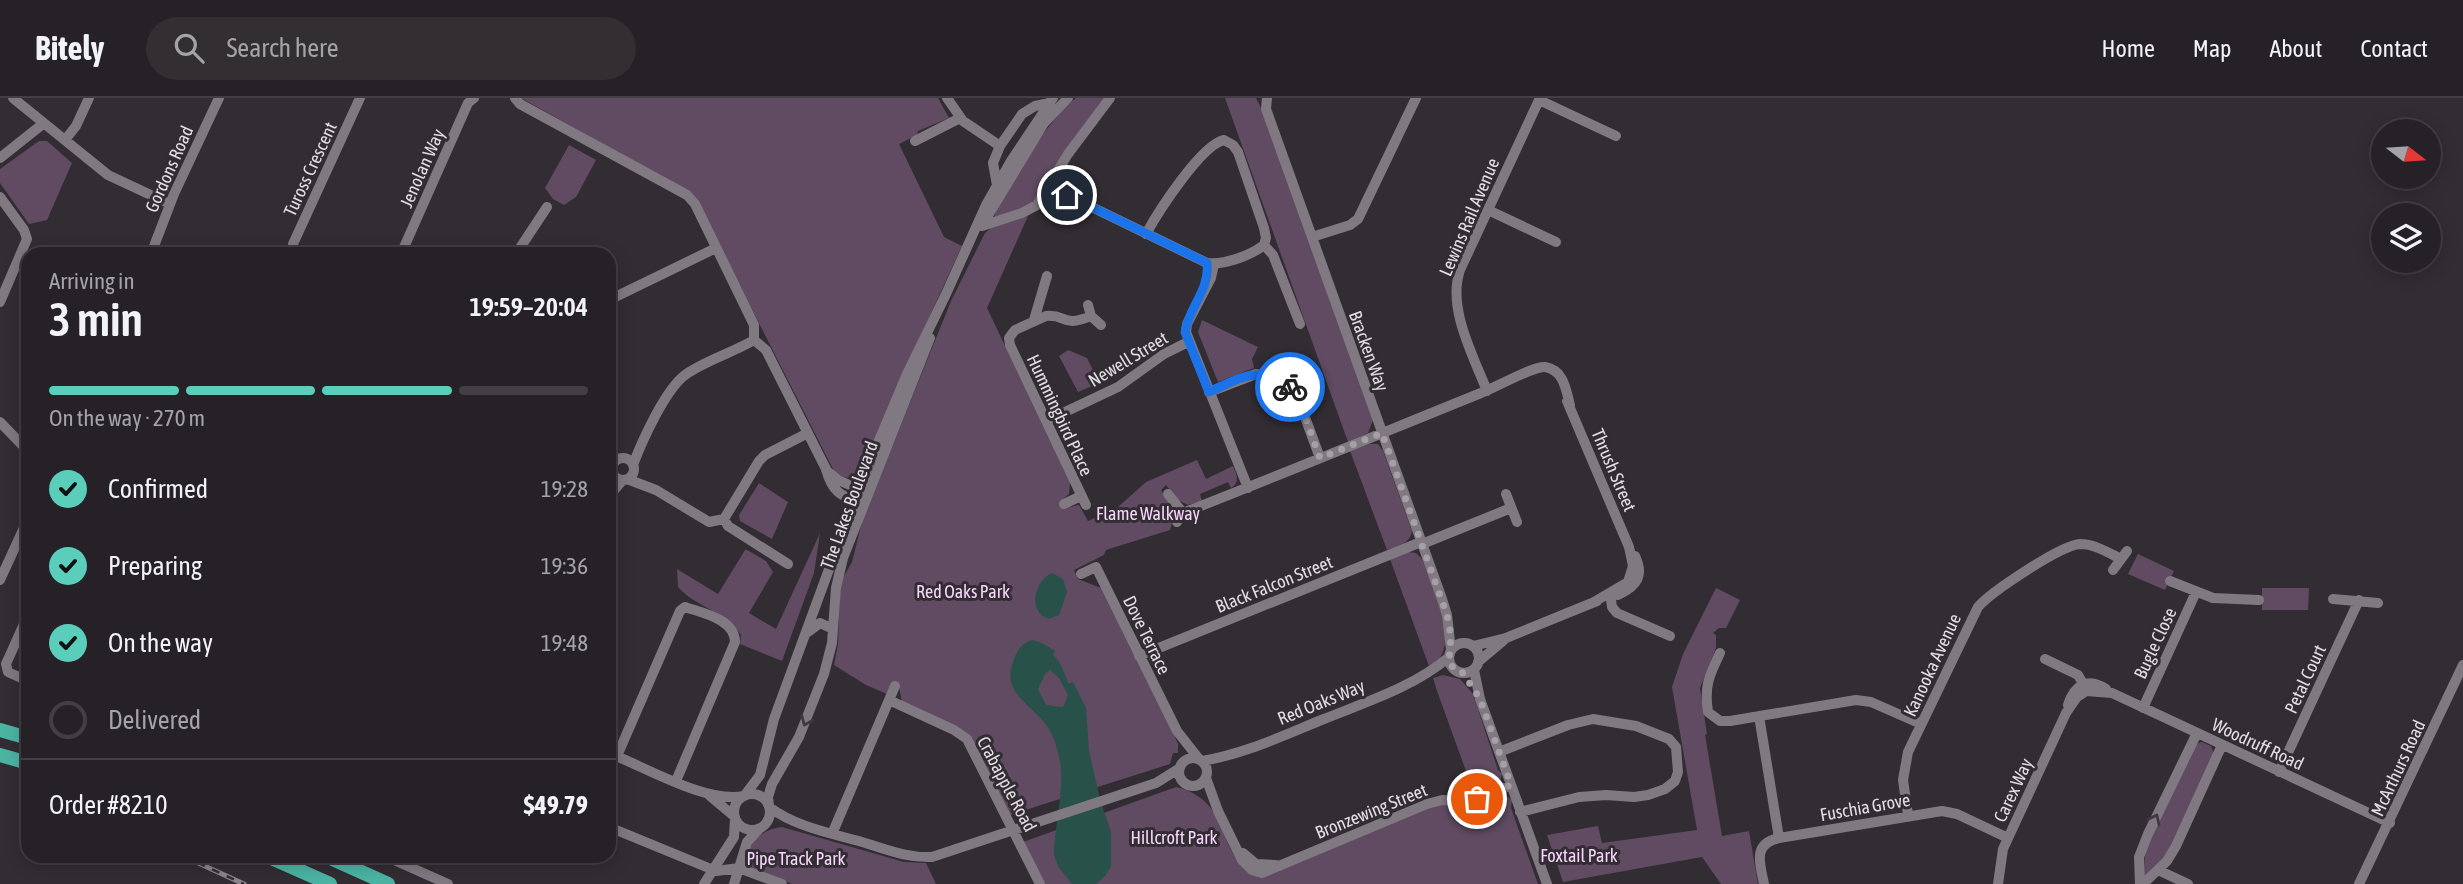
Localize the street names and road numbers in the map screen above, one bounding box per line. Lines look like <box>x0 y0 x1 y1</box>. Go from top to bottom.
street label: Tuross Crescent <box>279 119 341 219</box>
street label: Gordons Road <box>141 123 197 215</box>
street label: Jenolan Way <box>395 125 449 211</box>
street label: Lewins Rail Avenue <box>1435 155 1503 279</box>
street label: Bracken Way <box>1345 308 1393 394</box>
street label: Newell Street <box>1085 327 1171 391</box>
street label: Hummingbird Place <box>1023 351 1097 479</box>
street label: Thrush Street <box>1587 426 1641 514</box>
street label: The Lakes Boulevard <box>816 438 882 572</box>
street label: Black Falcon Street <box>1212 551 1336 617</box>
street label: Dove Terrace <box>1119 592 1175 678</box>
street label: Bugle Close <box>2129 604 2181 682</box>
street label: Kanooka Avenue <box>1899 610 1965 720</box>
street label: Petal Court <box>2280 641 2330 717</box>
street label: Red Oaks Way <box>1274 675 1368 729</box>
street label: Woodruff Road <box>2209 714 2307 774</box>
street label: McArthurs Road <box>2367 717 2429 819</box>
street label: Crabapple Road <box>973 733 1041 835</box>
street label: Carex Way <box>1989 755 2037 825</box>
street label: Bronzewing Street <box>1312 779 1430 843</box>
street label: Fuschia Grove <box>1818 789 1912 825</box>

